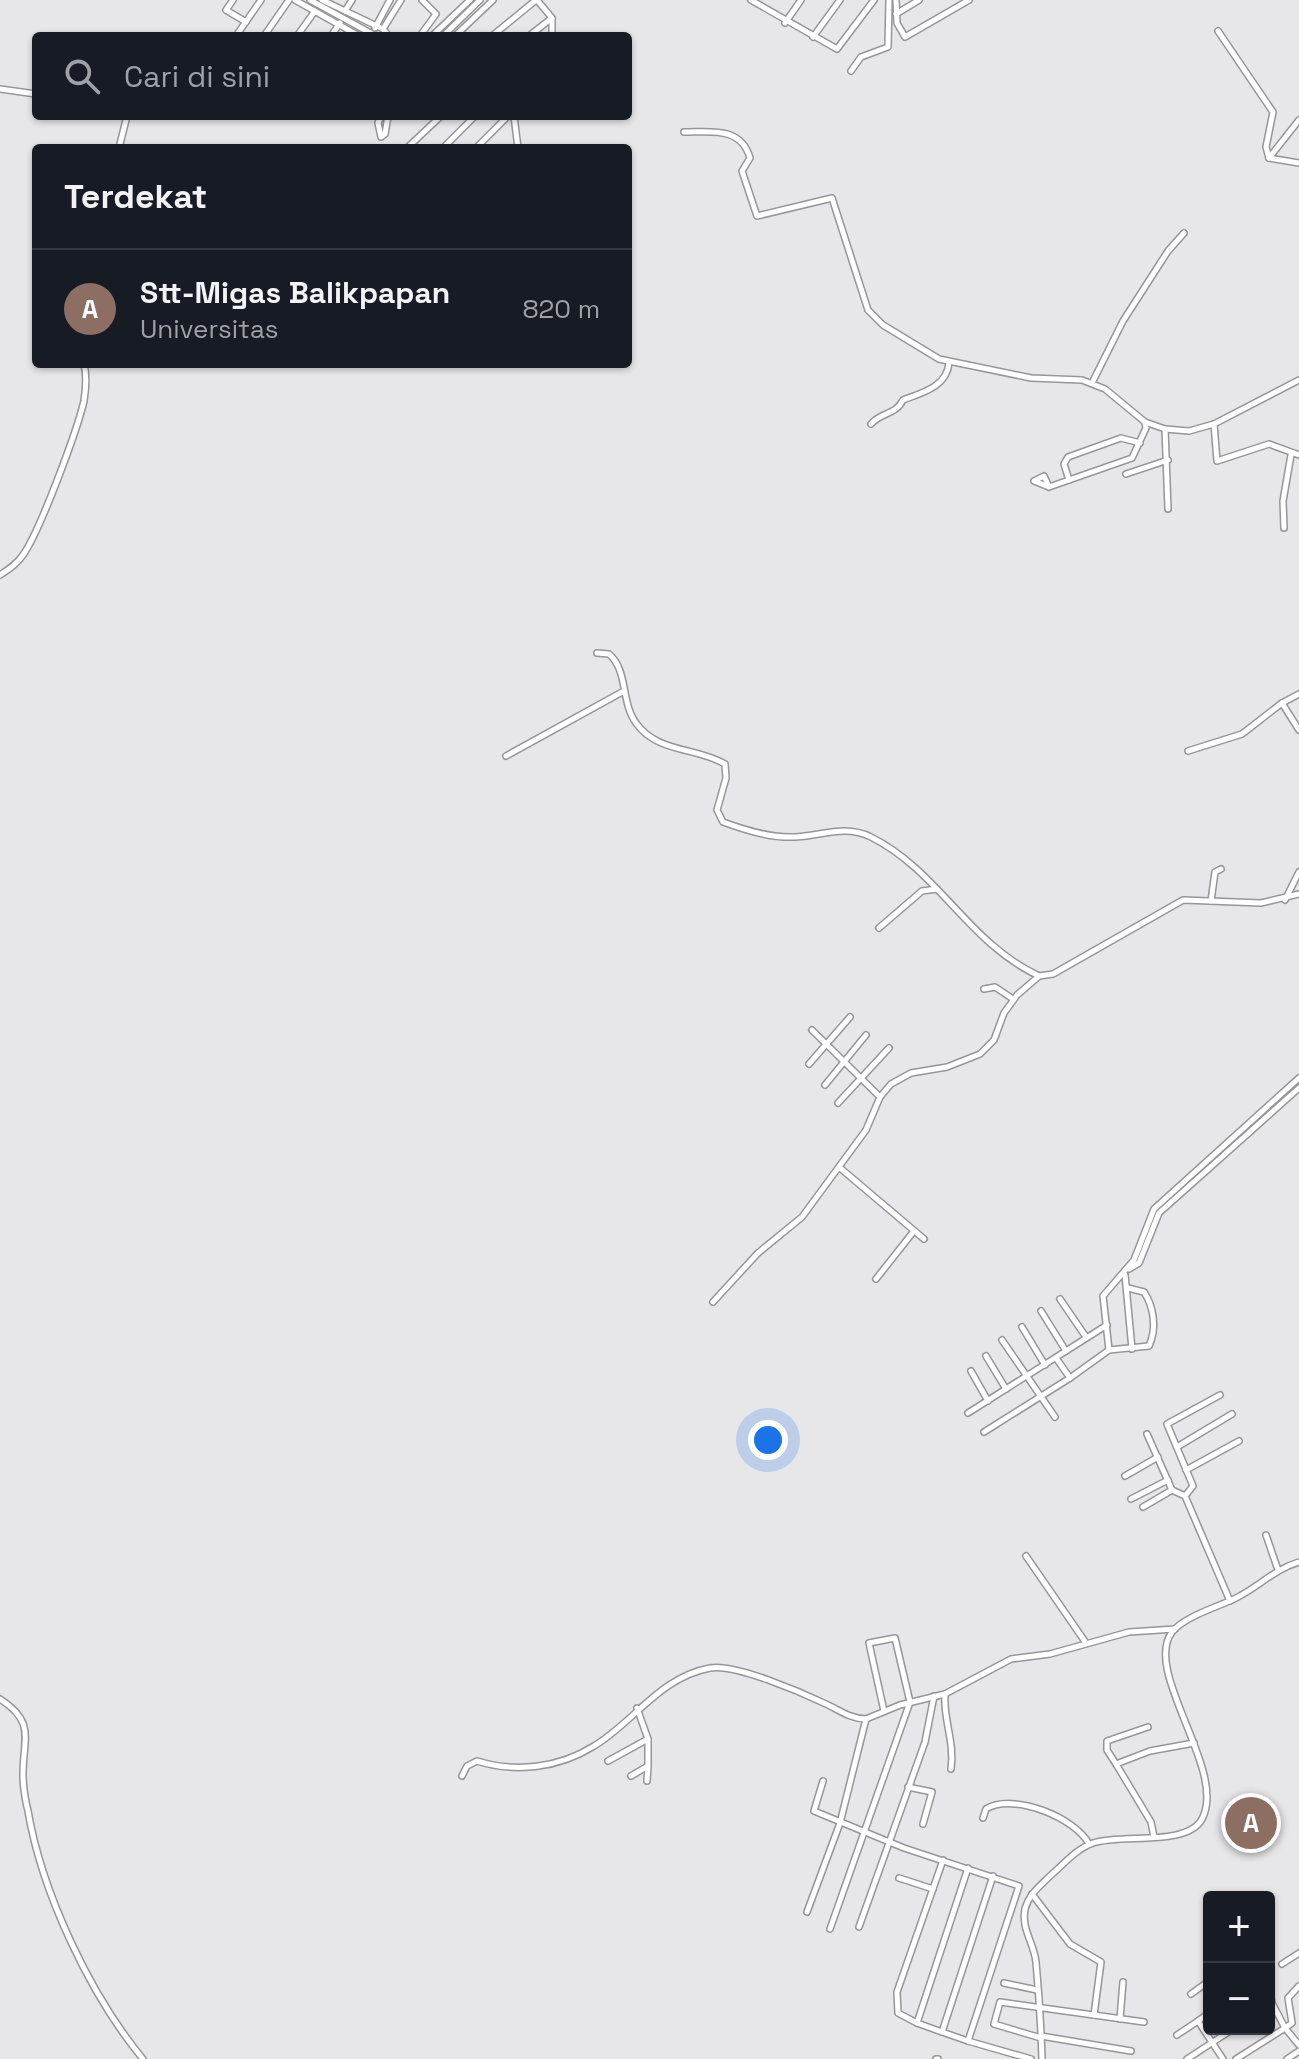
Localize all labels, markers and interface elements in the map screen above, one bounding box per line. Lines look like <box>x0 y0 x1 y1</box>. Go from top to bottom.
search box <box>32 32 632 120</box>
icon: search <box>60 54 104 98</box>
text: Cari di sini <box>124 57 270 96</box>
text: Terdekat <box>64 175 207 218</box>
text: Stt-Migas Balikpapan <box>140 273 450 312</box>
text: A <box>82 292 98 326</box>
text: 820 m <box>522 292 600 326</box>
text: Universitas <box>140 312 279 346</box>
your location <box>748 1420 788 1460</box>
pin: A <box>1225 1793 1277 1853</box>
map controls <box>1203 1891 1275 2035</box>
button: + <box>1203 1891 1275 1963</box>
button: − <box>1203 1963 1275 2035</box>

